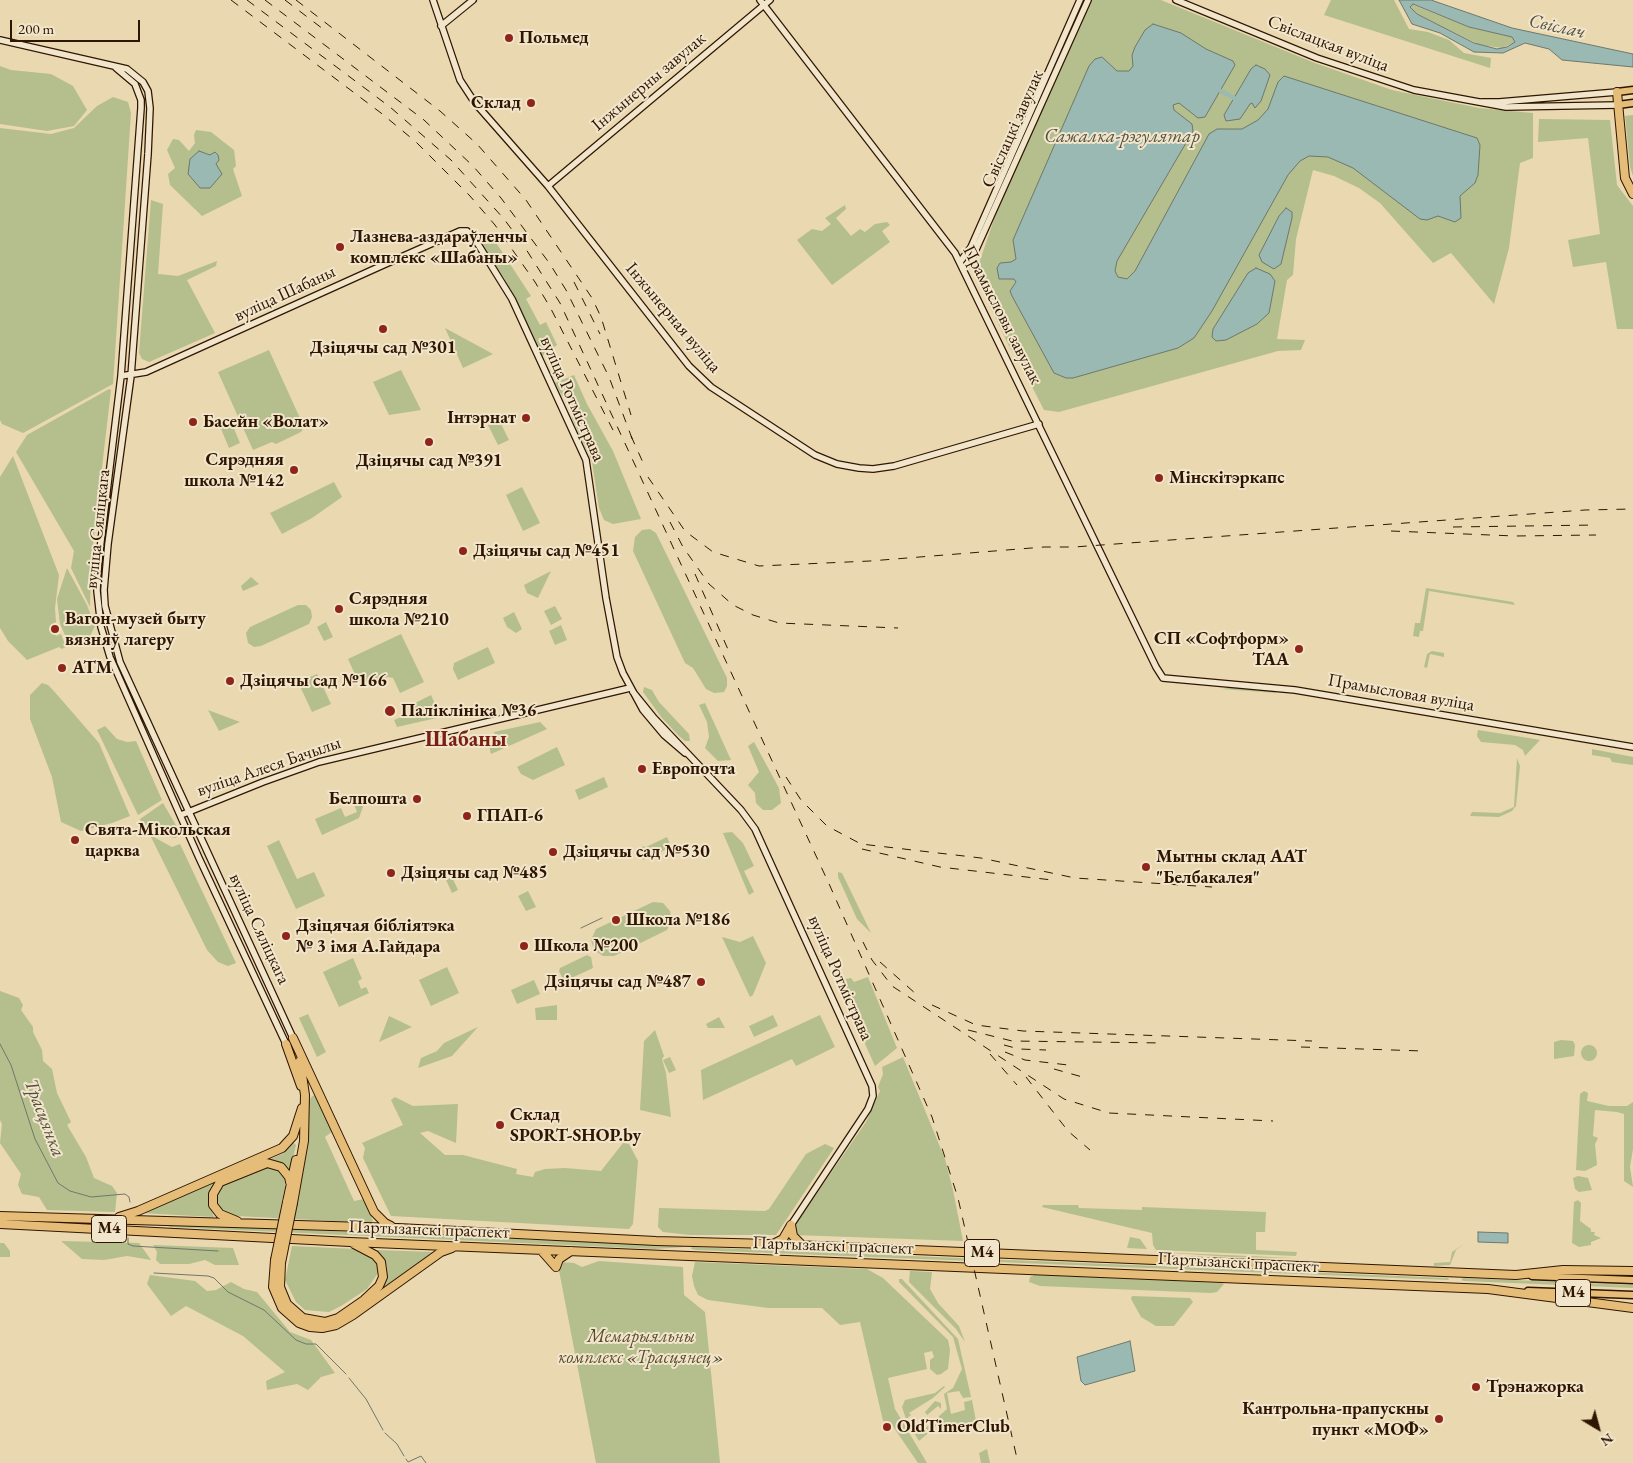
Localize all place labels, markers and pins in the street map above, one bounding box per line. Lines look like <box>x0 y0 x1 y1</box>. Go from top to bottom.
place label: Польмед <box>519 27 589 49</box>
marker: Польмед <box>503 32 515 44</box>
place label: Склад <box>471 92 521 114</box>
marker: Склад <box>525 97 537 109</box>
place label: Лазнева-аздараўленчы комплекс «Шабаны» <box>350 226 528 268</box>
marker: Лазнева-аздараўленчы комплекс «Шабаны» <box>334 241 346 253</box>
marker: Дзіцячы сад №301 <box>377 323 389 335</box>
place label: Дзіцячы сад №301 <box>310 337 456 359</box>
place label: Інтэрнат <box>447 407 516 429</box>
place label: Басейн «Волат» <box>203 411 329 433</box>
marker: Інтэрнат <box>520 412 532 424</box>
marker: Басейн «Волат» <box>187 416 199 428</box>
marker: Дзіцячы сад №391 <box>423 436 435 448</box>
place label: Сярэдняя школа №142 <box>184 449 284 492</box>
place label: Дзіцячы сад №391 <box>356 450 502 472</box>
marker: Сярэдняя школа №142 <box>288 464 300 476</box>
place label: Мінскітэркапс <box>1169 467 1285 489</box>
marker: Мінскітэркапс <box>1153 472 1165 484</box>
place label: Дзіцячы сад №451 <box>473 540 620 562</box>
marker: Дзіцячы сад №451 <box>457 545 469 557</box>
place label: Сярэдняя школа №210 <box>349 588 449 630</box>
marker: Сярэдняя школа №210 <box>333 603 345 615</box>
place label: Вагон-музей быту вязняў лагеру <box>65 608 206 650</box>
marker: Вагон-музей быту вязняў лагеру <box>49 623 61 635</box>
place label: СП «Софтформ» ТАА <box>1154 628 1289 670</box>
marker: СП «Софтформ» ТАА <box>1293 643 1305 655</box>
place label: АТМ <box>72 657 112 679</box>
marker: АТМ <box>56 662 68 674</box>
place label: Дзіцячы сад №166 <box>240 670 387 692</box>
marker: Дзіцячы сад №166 <box>224 675 236 687</box>
place label: Паліклініка №36 <box>401 700 536 722</box>
marker: Паліклініка №36 <box>383 704 397 718</box>
place label: Европочта <box>652 758 735 780</box>
marker: Европочта <box>636 763 648 775</box>
place label: Белпошта <box>329 788 407 810</box>
marker: Белпошта <box>411 793 423 805</box>
place label: ГПАП-6 <box>477 805 543 827</box>
marker: ГПАП-6 <box>461 810 473 822</box>
place label: Свята-Мікольская царква <box>85 819 231 862</box>
marker: Свята-Мікольская царква <box>69 834 81 846</box>
place label: Дзіцячы сад №530 <box>563 841 710 863</box>
marker: Дзіцячы сад №530 <box>547 846 559 858</box>
place label: Мытны склад ААТ "Белбакалея" <box>1156 846 1307 889</box>
marker: Мытны склад ААТ "Белбакалея" <box>1140 861 1152 873</box>
place label: Дзіцячы сад №485 <box>401 862 548 884</box>
marker: Дзіцячы сад №485 <box>385 867 397 879</box>
place label: Школа №186 <box>626 909 730 931</box>
marker: Школа №186 <box>610 914 622 926</box>
place label: Дзіцячая бібліятэка № 3 імя А.Гайдара <box>296 915 455 958</box>
marker: Дзіцячая бібліятэка № 3 імя А.Гайдара <box>280 930 292 942</box>
place label: Школа №200 <box>534 935 638 957</box>
marker: Школа №200 <box>518 940 530 952</box>
place label: Дзіцячы сад №487 <box>544 971 691 993</box>
marker: Дзіцячы сад №487 <box>695 976 707 988</box>
place label: Склад SPORT-SHOP.by <box>510 1104 641 1146</box>
marker: Склад SPORT-SHOP.by <box>494 1119 506 1131</box>
place label: Трэнажорка <box>1486 1376 1584 1398</box>
marker: Трэнажорка <box>1470 1381 1482 1393</box>
place label: Кантрольна-прапускны пункт «МОФ» <box>1242 1398 1429 1440</box>
marker: Кантрольна-прапускны пункт «МОФ» <box>1433 1413 1445 1425</box>
place label: OldTimerClub <box>897 1416 1010 1438</box>
marker: OldTimerClub <box>881 1421 893 1433</box>

